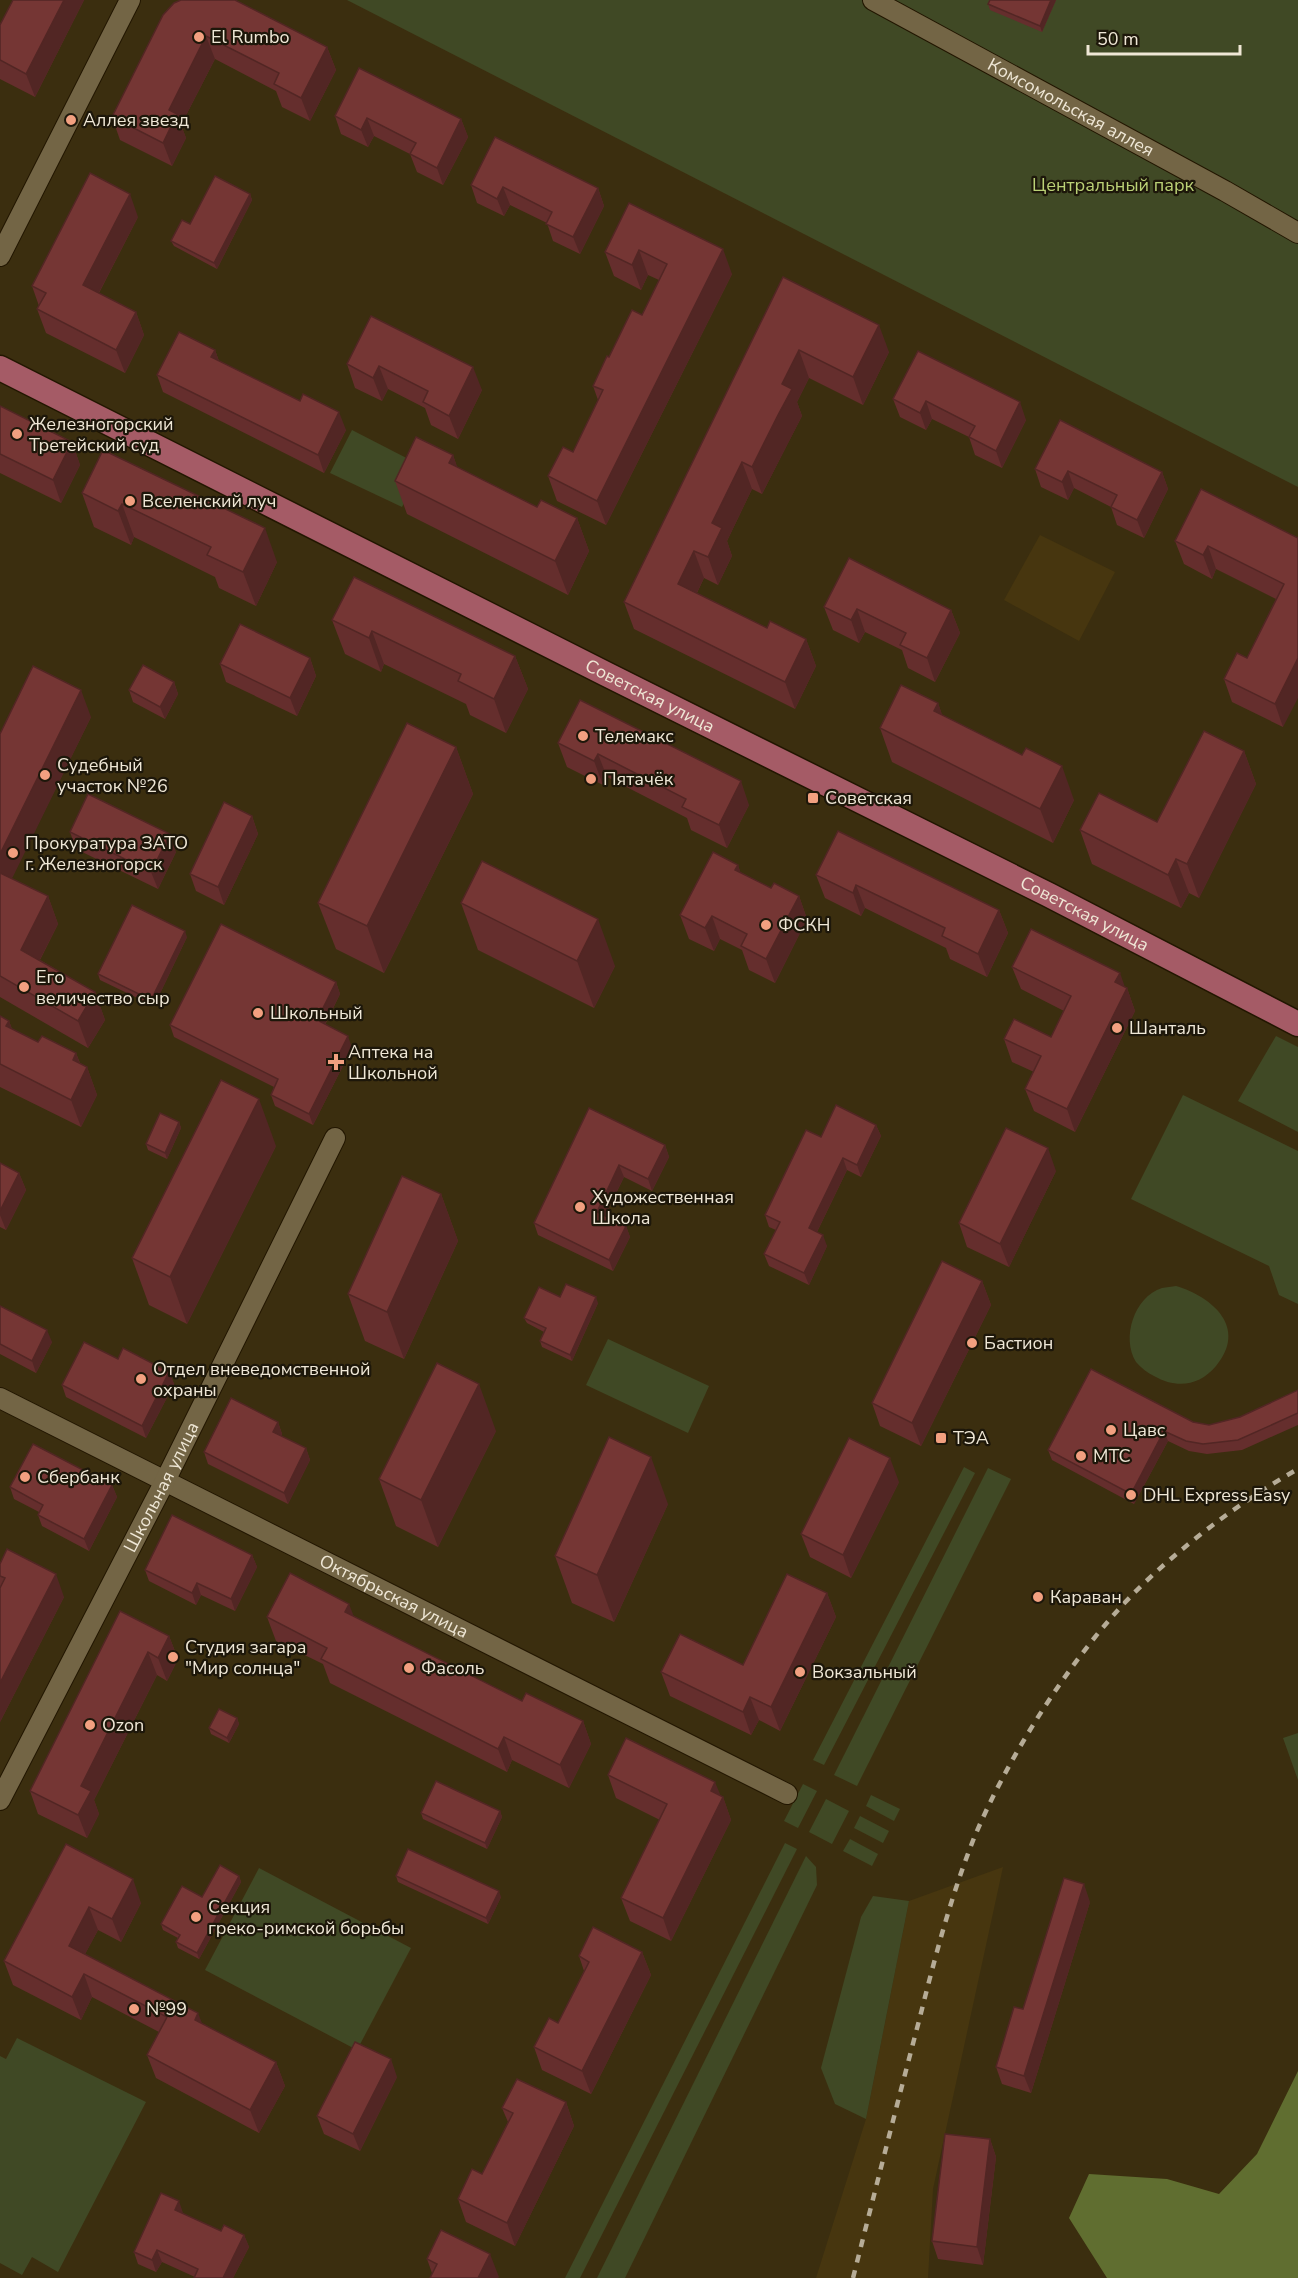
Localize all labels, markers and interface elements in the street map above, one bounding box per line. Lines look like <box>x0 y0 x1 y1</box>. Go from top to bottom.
scale bar <box>1088 18 1240 56</box>
place label: El Rumbo <box>211 25 290 49</box>
text: 50 m <box>1097 27 1139 51</box>
marker: El Rumbo <box>192 30 206 44</box>
street label: Комсомольская аллея <box>983 52 1158 162</box>
place label: Аллея звезд <box>83 108 190 132</box>
marker: Аллея звезд <box>64 113 78 127</box>
park label: Центральный парк <box>1032 173 1195 197</box>
place label: Железногорский Третейский суд <box>29 412 174 457</box>
marker: Железногорский Третейский суд <box>10 427 24 441</box>
place label: Вселенский луч <box>142 489 276 513</box>
marker: Вселенский луч <box>123 494 137 508</box>
street label: Советская улица <box>581 653 719 738</box>
place label: Телемакс <box>595 724 674 748</box>
marker: Телемакс <box>576 729 590 743</box>
place label: Судебный участок №26 <box>57 753 168 798</box>
place label: Пятачёк <box>603 767 674 791</box>
marker: Судебный участок №26 <box>38 768 52 782</box>
marker: Пятачёк <box>584 772 598 786</box>
place label: Советская <box>825 786 912 810</box>
marker: Советская <box>806 791 820 805</box>
place label: Прокуратура ЗАТО г. Железногорск <box>25 831 188 876</box>
marker: Прокуратура ЗАТО г. Железногорск <box>6 846 20 860</box>
street label: Советская улица <box>1016 870 1153 957</box>
place label: ФСКН <box>778 913 831 937</box>
marker: ФСКН <box>759 918 773 932</box>
place label: Его величество сыр <box>36 965 170 1010</box>
marker: Его величество сыр <box>17 980 31 994</box>
place label: Школьный <box>270 1001 363 1025</box>
marker: Школьный <box>251 1006 265 1020</box>
place label: Шанталь <box>1129 1016 1206 1040</box>
marker: Шанталь <box>1110 1021 1124 1035</box>
place label: Аптека на Школьной <box>348 1040 438 1085</box>
marker: Аптека на Школьной <box>329 1055 343 1069</box>
place label: Художественная Школа <box>592 1185 734 1230</box>
marker: Художественная Школа <box>573 1200 587 1214</box>
place label: Бастион <box>984 1331 1053 1355</box>
marker: Бастион <box>965 1336 979 1350</box>
place label: Отдел вневедомственной охраны <box>153 1357 371 1402</box>
marker: Отдел вневедомственной охраны <box>134 1372 148 1386</box>
street label: Школьная улица <box>118 1418 204 1557</box>
place label: Цавс <box>1123 1418 1166 1442</box>
marker: Цавс <box>1104 1423 1118 1437</box>
place label: ТЭА <box>953 1426 989 1450</box>
marker: ТЭА <box>934 1431 948 1445</box>
place label: МТС <box>1093 1444 1131 1468</box>
marker: МТС <box>1074 1449 1088 1463</box>
place label: Сбербанк <box>37 1465 120 1489</box>
marker: Сбербанк <box>18 1470 32 1484</box>
place label: DHL Express Easy <box>1143 1483 1291 1507</box>
marker: DHL Express Easy <box>1124 1488 1138 1502</box>
street label: Октябрьская улица <box>315 1549 473 1644</box>
place label: Караван <box>1050 1585 1122 1609</box>
marker: Караван <box>1031 1590 1045 1604</box>
place label: Студия загара "Мир солнца" <box>185 1635 306 1680</box>
marker: Студия загара "Мир солнца" <box>166 1650 180 1664</box>
place label: Фасоль <box>421 1656 484 1680</box>
place label: Вокзальный <box>812 1660 917 1684</box>
marker: Фасоль <box>402 1661 416 1675</box>
marker: Вокзальный <box>793 1665 807 1679</box>
place label: Ozon <box>102 1713 144 1737</box>
marker: Ozon <box>83 1718 97 1732</box>
place label: Секция греко-римской борьбы <box>208 1895 404 1940</box>
marker: Секция греко-римской борьбы <box>189 1910 203 1924</box>
place label: №99 <box>146 1997 187 2021</box>
marker: №99 <box>127 2002 141 2016</box>

